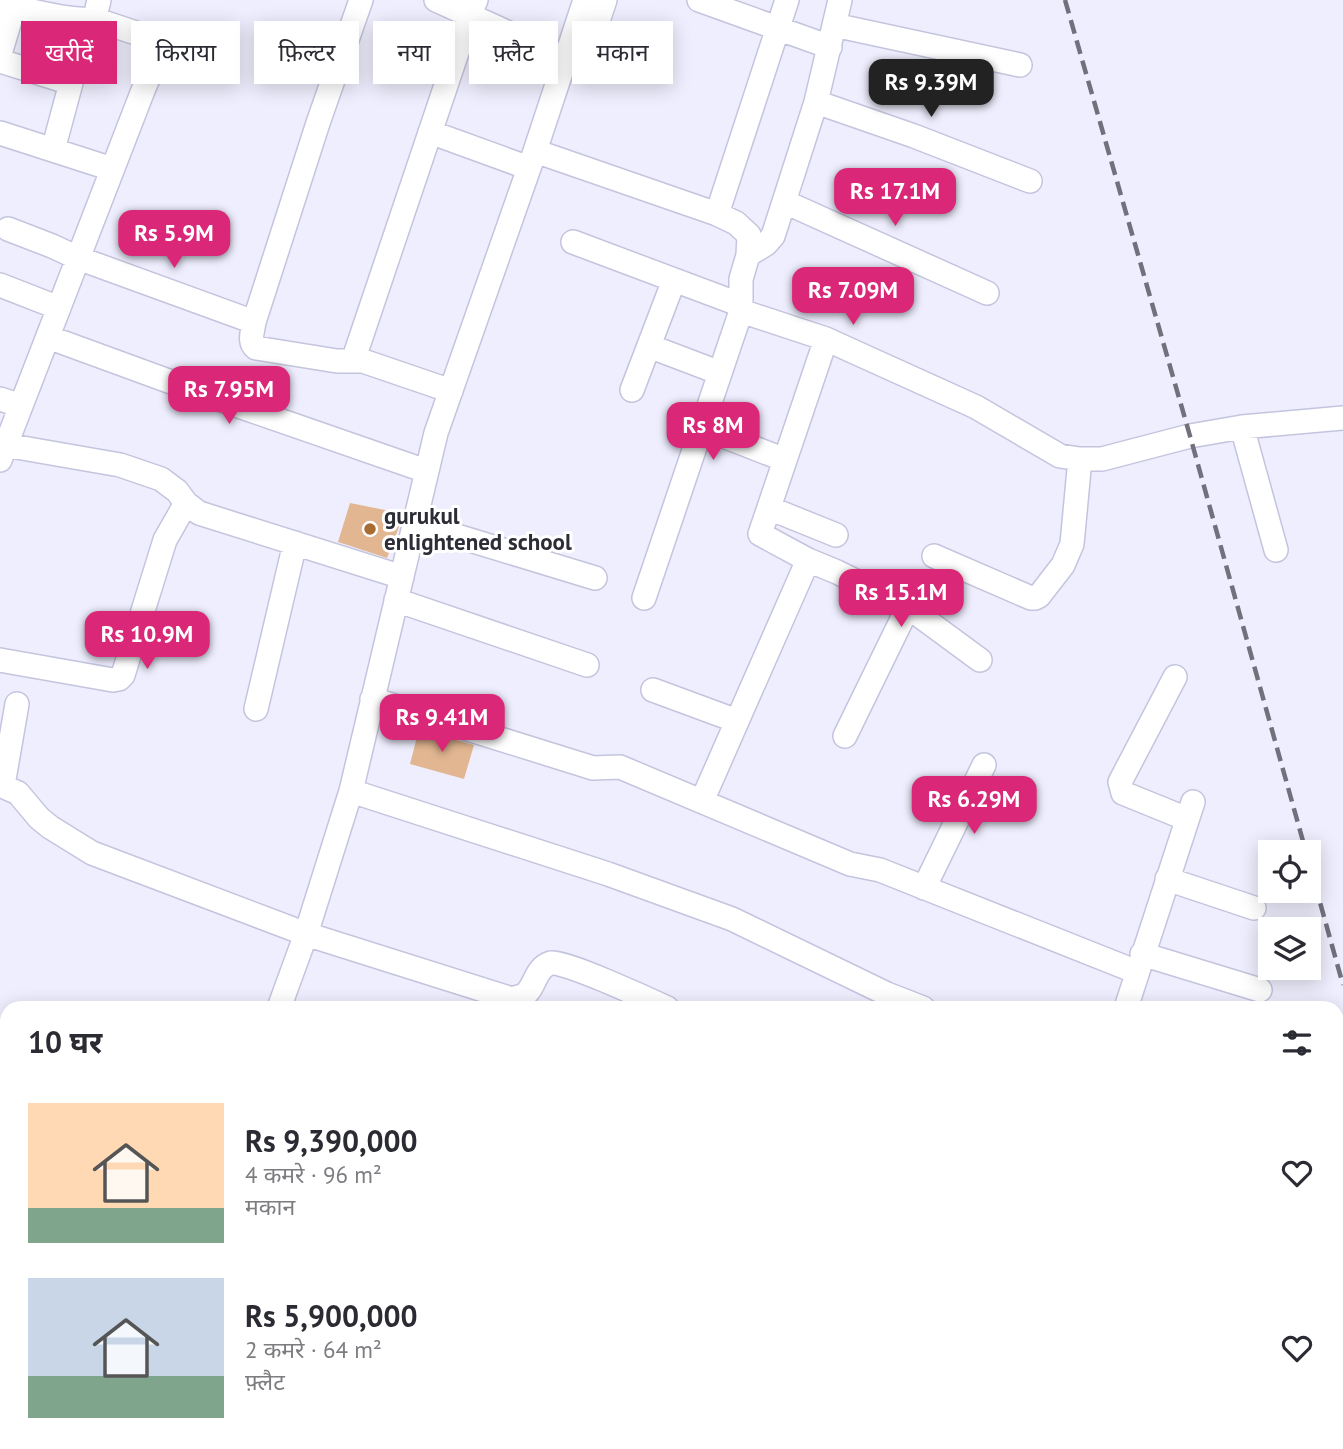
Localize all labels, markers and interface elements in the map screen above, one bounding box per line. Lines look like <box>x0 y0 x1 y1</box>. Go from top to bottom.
chip: खरीदें <box>21 21 117 84</box>
chip: किराया <box>131 21 240 84</box>
chip: फ़िल्टर <box>254 21 359 84</box>
chip: नया <box>373 21 455 84</box>
chip: फ़्लैट <box>469 21 558 84</box>
chip: मकान <box>572 21 673 84</box>
pin: Rs 9.39M <box>859 60 1003 119</box>
text: Rs 9.39M <box>885 67 977 96</box>
pin: Rs 17.1M <box>823 168 967 228</box>
text: Rs 17.1M <box>850 176 940 205</box>
pin: Rs 5.9M <box>109 210 239 270</box>
text: Rs 5.9M <box>134 218 214 247</box>
pin: Rs 7.09M <box>781 268 925 327</box>
text: Rs 7.09M <box>808 275 898 304</box>
pin: Rs 7.95M <box>157 366 301 426</box>
text: Rs 7.95M <box>184 374 274 403</box>
pin: Rs 8M <box>664 402 762 462</box>
text: Rs 8M <box>683 410 743 439</box>
place label: gurukul enlightened school <box>384 501 572 556</box>
marker: gurukul enlightened school <box>362 521 378 537</box>
pin: Rs 15.1M <box>829 570 973 629</box>
text: Rs 15.1M <box>855 577 947 606</box>
pin: Rs 10.9M <box>75 612 219 671</box>
text: Rs 10.9M <box>101 619 193 648</box>
pin: Rs 9.41M <box>370 694 514 754</box>
text: Rs 9.41M <box>396 702 488 731</box>
pin: Rs 6.29M <box>902 776 1046 836</box>
text: Rs 6.29M <box>928 784 1020 813</box>
map controls <box>1258 840 1321 980</box>
button: locate <box>1258 840 1321 903</box>
button: layers <box>1258 917 1321 980</box>
text: 10 घर <box>28 1022 102 1061</box>
icon: filters <box>1278 1024 1316 1062</box>
text: Rs 9,390,000 <box>245 1121 418 1160</box>
icon: home <box>84 1131 168 1215</box>
icon: heart <box>1278 1154 1316 1192</box>
text: 4 कमरे · 96 m² <box>245 1160 382 1189</box>
text: मकान <box>245 1192 295 1221</box>
text: Rs 5,900,000 <box>245 1296 418 1335</box>
icon: home <box>84 1306 168 1390</box>
icon: heart <box>1278 1329 1316 1367</box>
text: 2 कमरे · 64 m² <box>245 1335 382 1364</box>
text: फ़्लैट <box>245 1367 285 1396</box>

